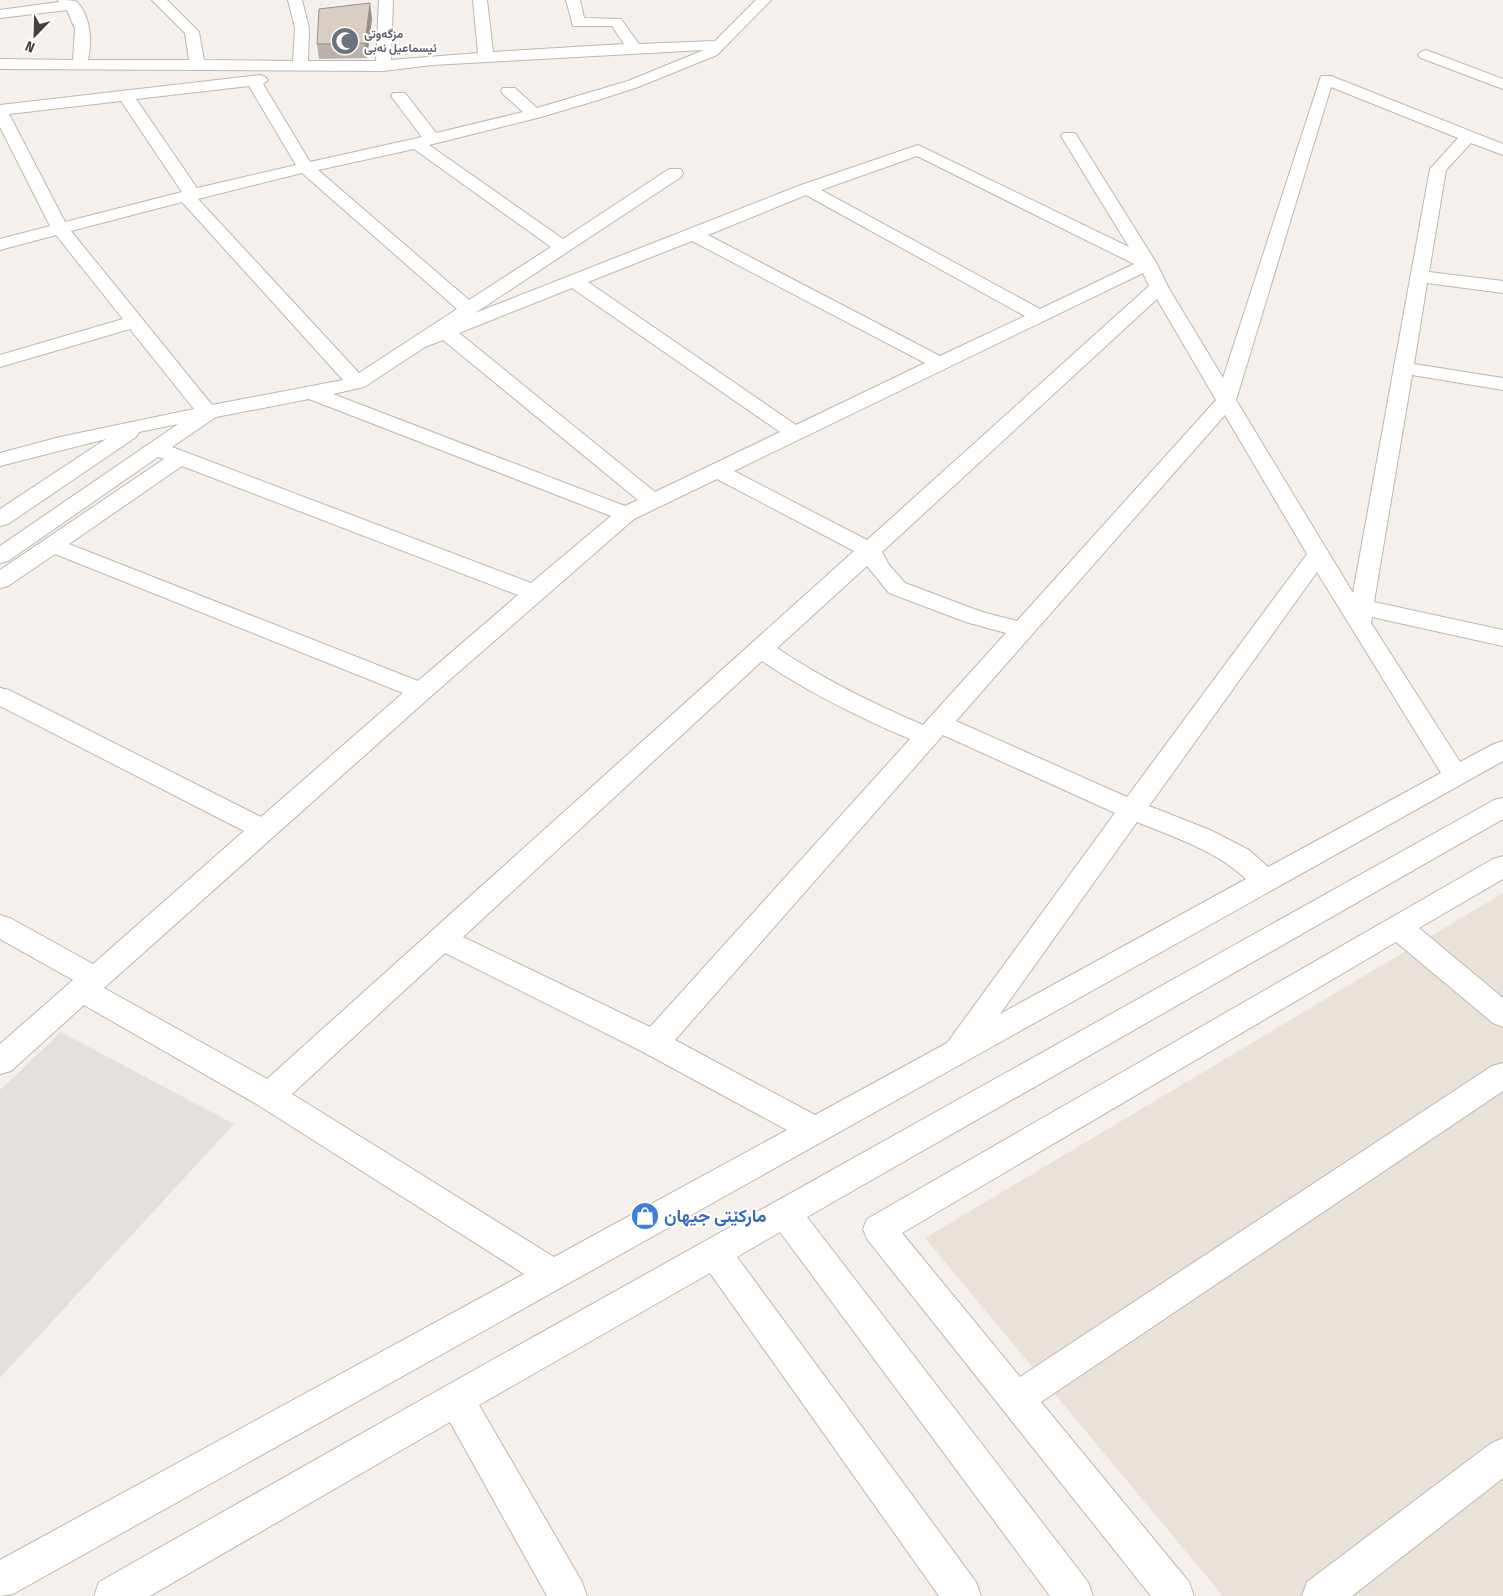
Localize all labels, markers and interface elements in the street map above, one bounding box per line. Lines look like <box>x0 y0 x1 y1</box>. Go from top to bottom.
north arrow <box>10 10 60 60</box>
mosque icon: مزگەوتی ئیسماعیل نەبی <box>330 26 360 56</box>
place label: مزگەوتی ئیسماعیل نەبی <box>364 27 437 55</box>
text: N <box>23 37 37 56</box>
shop icon: مارکێتی جیهان <box>630 1201 660 1231</box>
place label: مارکێتی جیهان <box>664 1205 767 1227</box>

